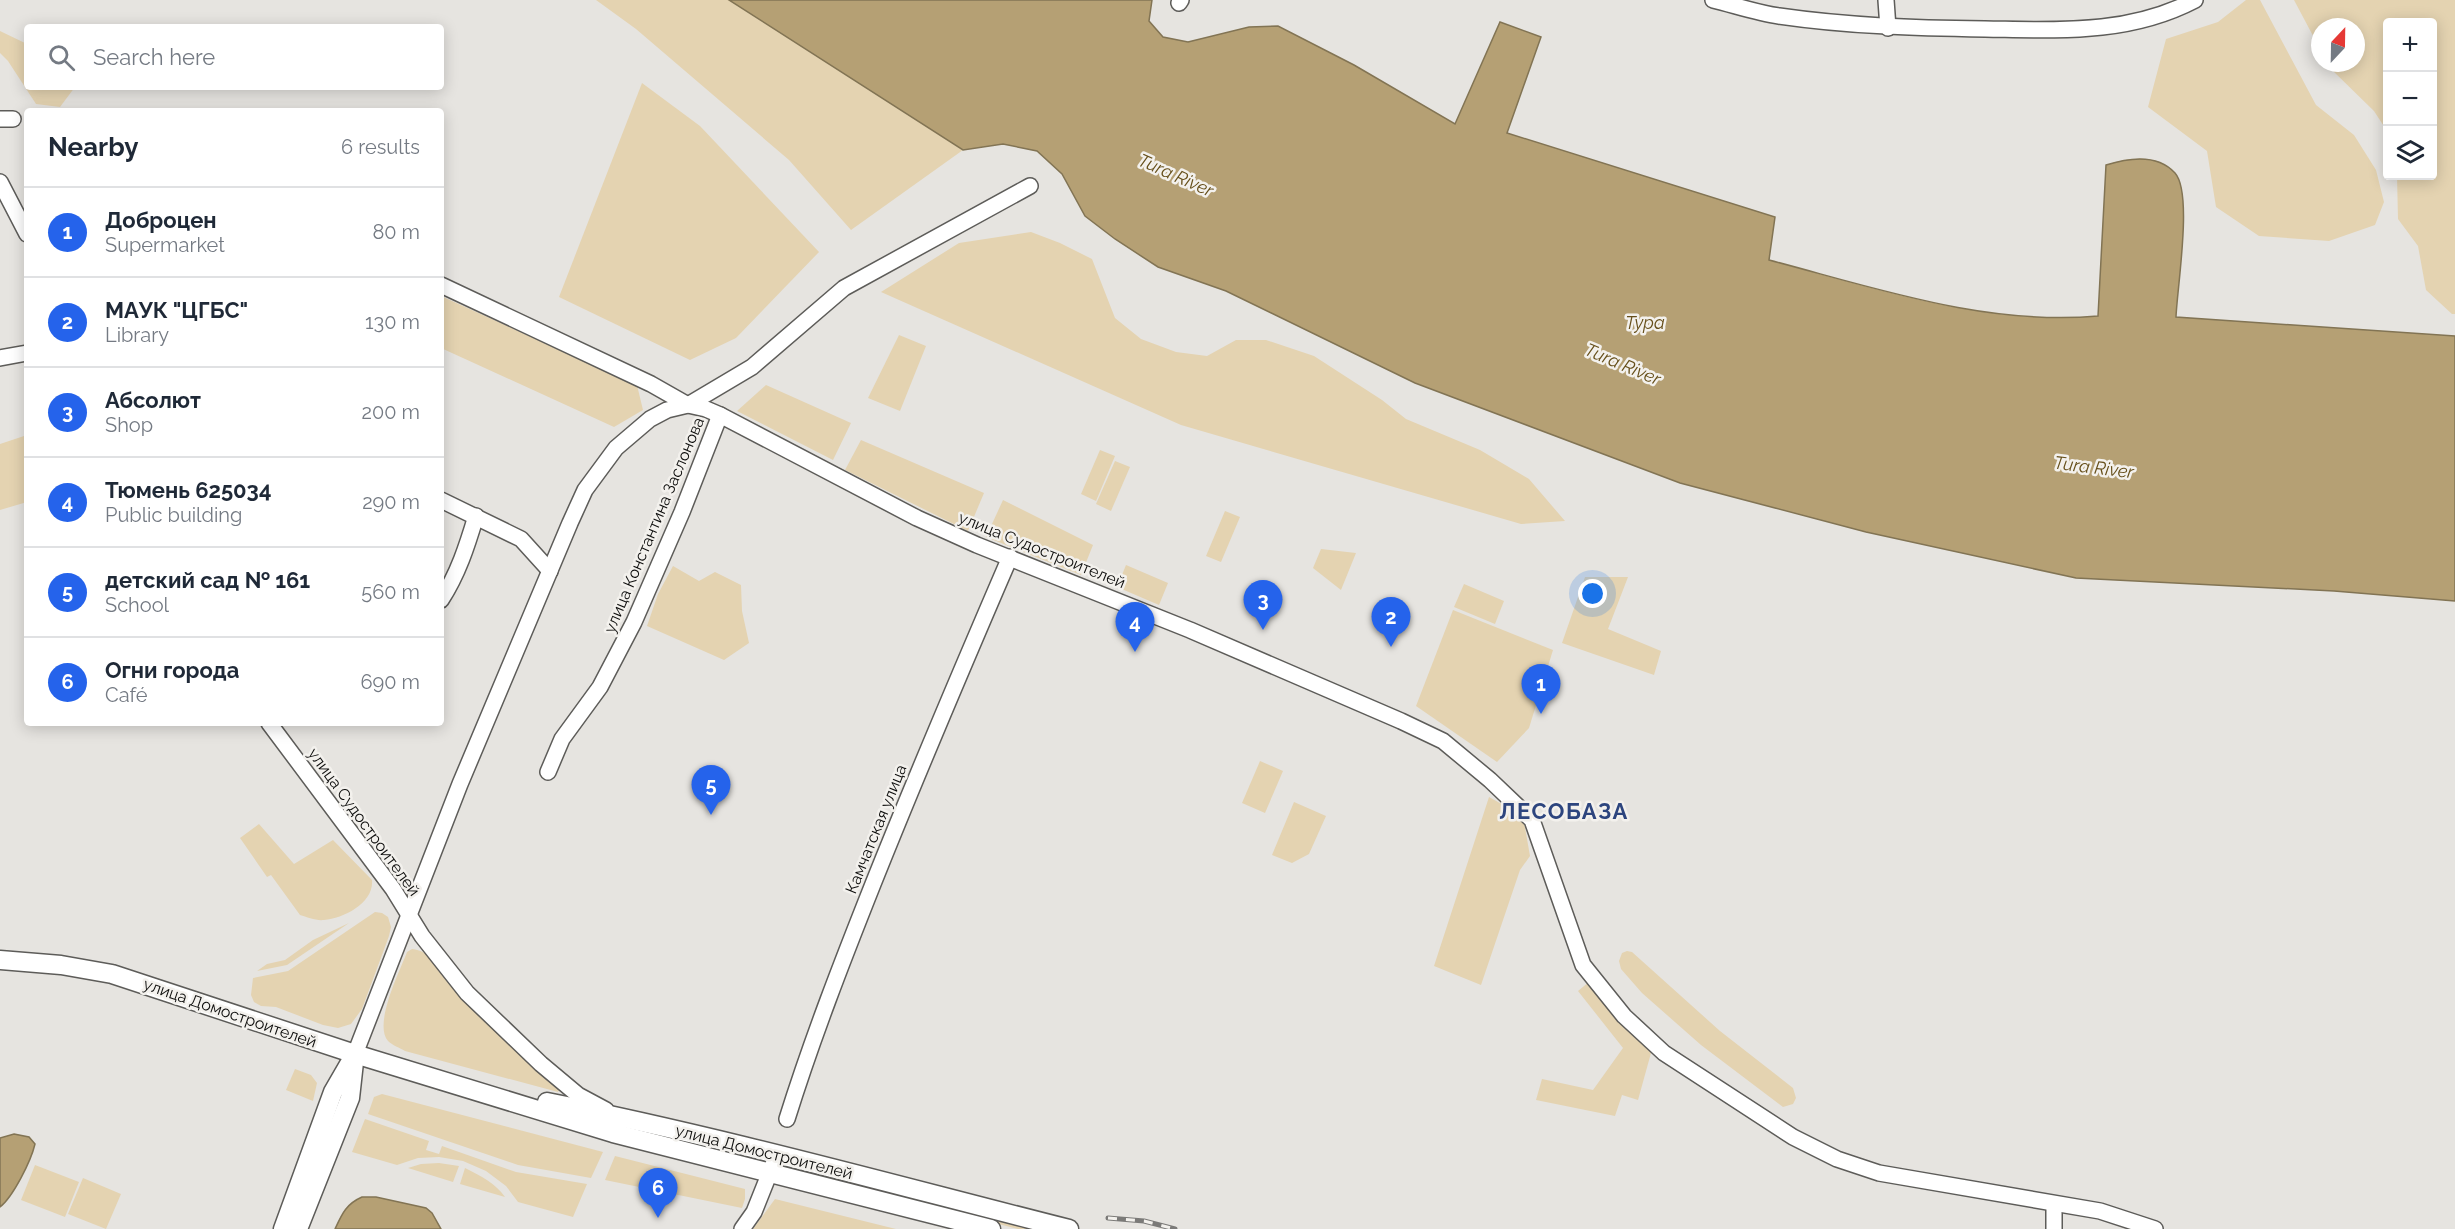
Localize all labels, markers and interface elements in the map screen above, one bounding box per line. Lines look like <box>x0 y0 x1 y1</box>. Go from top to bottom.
north arrow <box>2311 18 2365 72</box>
map controls <box>2383 18 2437 180</box>
button: + <box>2383 18 2437 72</box>
search box <box>24 24 444 90</box>
icon: search <box>45 41 78 74</box>
text: Search here <box>93 44 215 70</box>
button: − <box>2383 72 2437 126</box>
button: layers <box>2383 126 2437 180</box>
text: Nearby <box>48 132 138 162</box>
text: 6 results <box>341 135 420 159</box>
water label: Tura River <box>1135 149 1218 201</box>
text: Доброцен <box>105 207 217 233</box>
text: 1 <box>63 220 72 244</box>
text: 80 m <box>372 220 420 244</box>
text: Supermarket <box>105 233 225 257</box>
text: МАУК "ЦГБС" <box>105 297 248 323</box>
text: 2 <box>62 310 73 334</box>
text: 130 m <box>365 310 420 334</box>
water label: Тура <box>1625 312 1665 333</box>
text: Library <box>105 323 169 347</box>
water label: Tura River <box>1582 339 1665 390</box>
text: Абсолют <box>105 387 201 413</box>
text: 3 <box>62 400 73 424</box>
text: 200 m <box>362 400 420 424</box>
text: Shop <box>105 413 153 437</box>
street label: улица Константина Заслонова <box>600 414 708 636</box>
water label: Tura River <box>2053 452 2136 482</box>
text: Тюмень 625034 <box>105 477 271 503</box>
text: 4 <box>62 490 73 514</box>
text: 290 m <box>362 490 420 514</box>
text: Public building <box>105 503 242 527</box>
street label: улица Судостроителей <box>956 508 1128 592</box>
text: детский сад № 161 <box>105 567 310 593</box>
your location <box>1578 579 1607 608</box>
text: 5 <box>62 580 73 604</box>
text: 560 m <box>361 580 420 604</box>
pin: 3 <box>1244 580 1282 630</box>
text: School <box>105 593 169 617</box>
pin: 2 <box>1372 598 1410 647</box>
pin: 4 <box>1116 602 1154 652</box>
text: Огни города <box>105 657 239 683</box>
pin: 1 <box>1522 664 1560 714</box>
text: 6 <box>61 670 74 694</box>
text: 690 m <box>361 670 420 694</box>
text: Café <box>105 683 148 707</box>
street label: улица Судостроителей <box>304 744 424 900</box>
street label: Камчатская улица <box>841 762 911 896</box>
pin: 5 <box>692 766 730 815</box>
district label: ЛЕСОБАЗА <box>1499 798 1629 824</box>
street label: улица Домостроителей <box>141 974 319 1052</box>
street label: улица Домостроителей <box>673 1121 855 1183</box>
pin: 6 <box>638 1168 678 1218</box>

